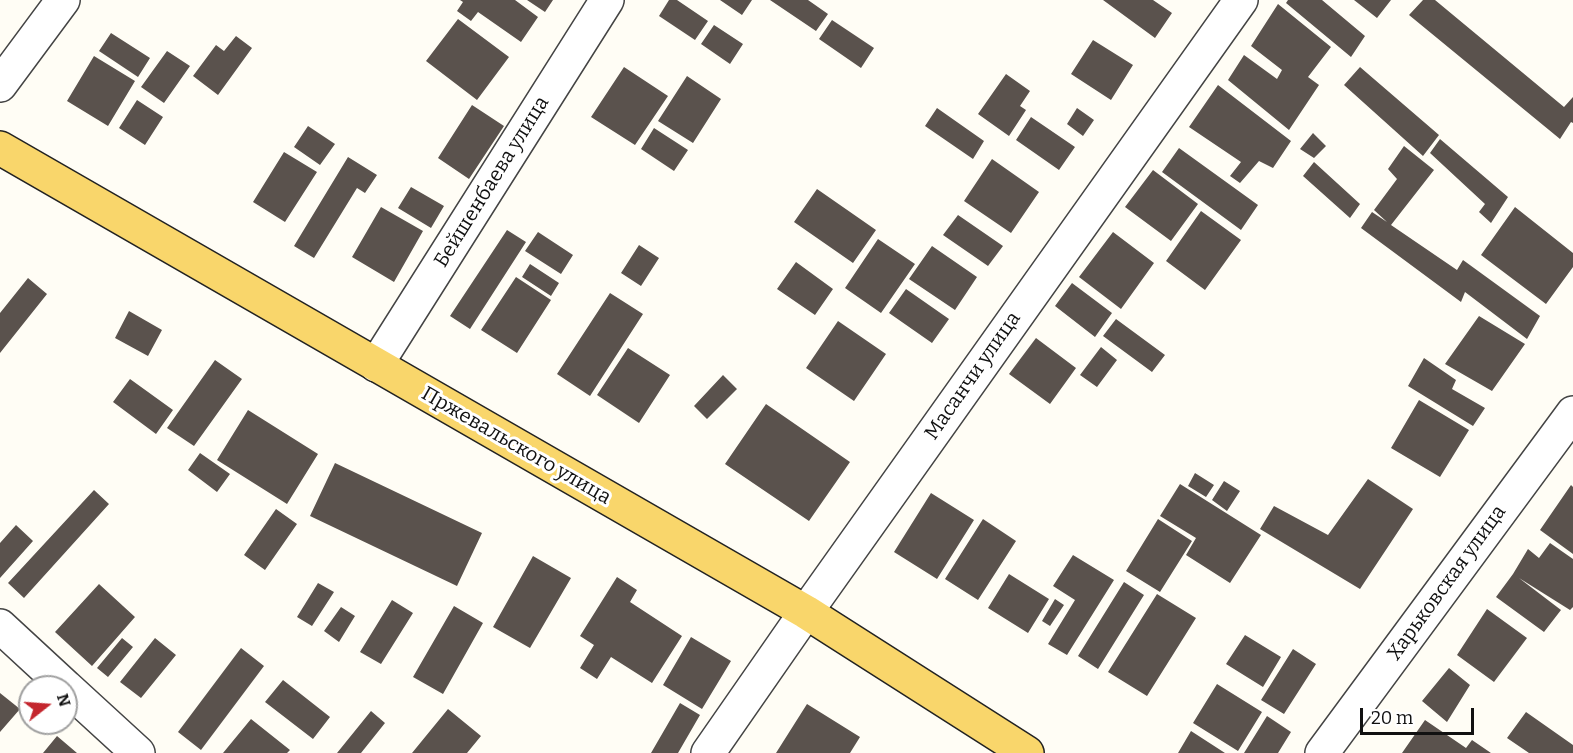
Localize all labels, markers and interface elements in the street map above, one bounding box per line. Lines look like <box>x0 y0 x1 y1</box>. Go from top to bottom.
street label: Бейшенбаева улица <box>430 92 554 272</box>
street label: Масанчи улица <box>920 307 1026 445</box>
street label: Пржевальского улица <box>417 382 615 510</box>
street label: Харьковская улица <box>1383 501 1511 665</box>
north arrow <box>18 675 78 735</box>
text: N <box>53 691 75 709</box>
scale bar <box>1363 696 1477 734</box>
text: 20 m <box>1371 707 1413 729</box>

